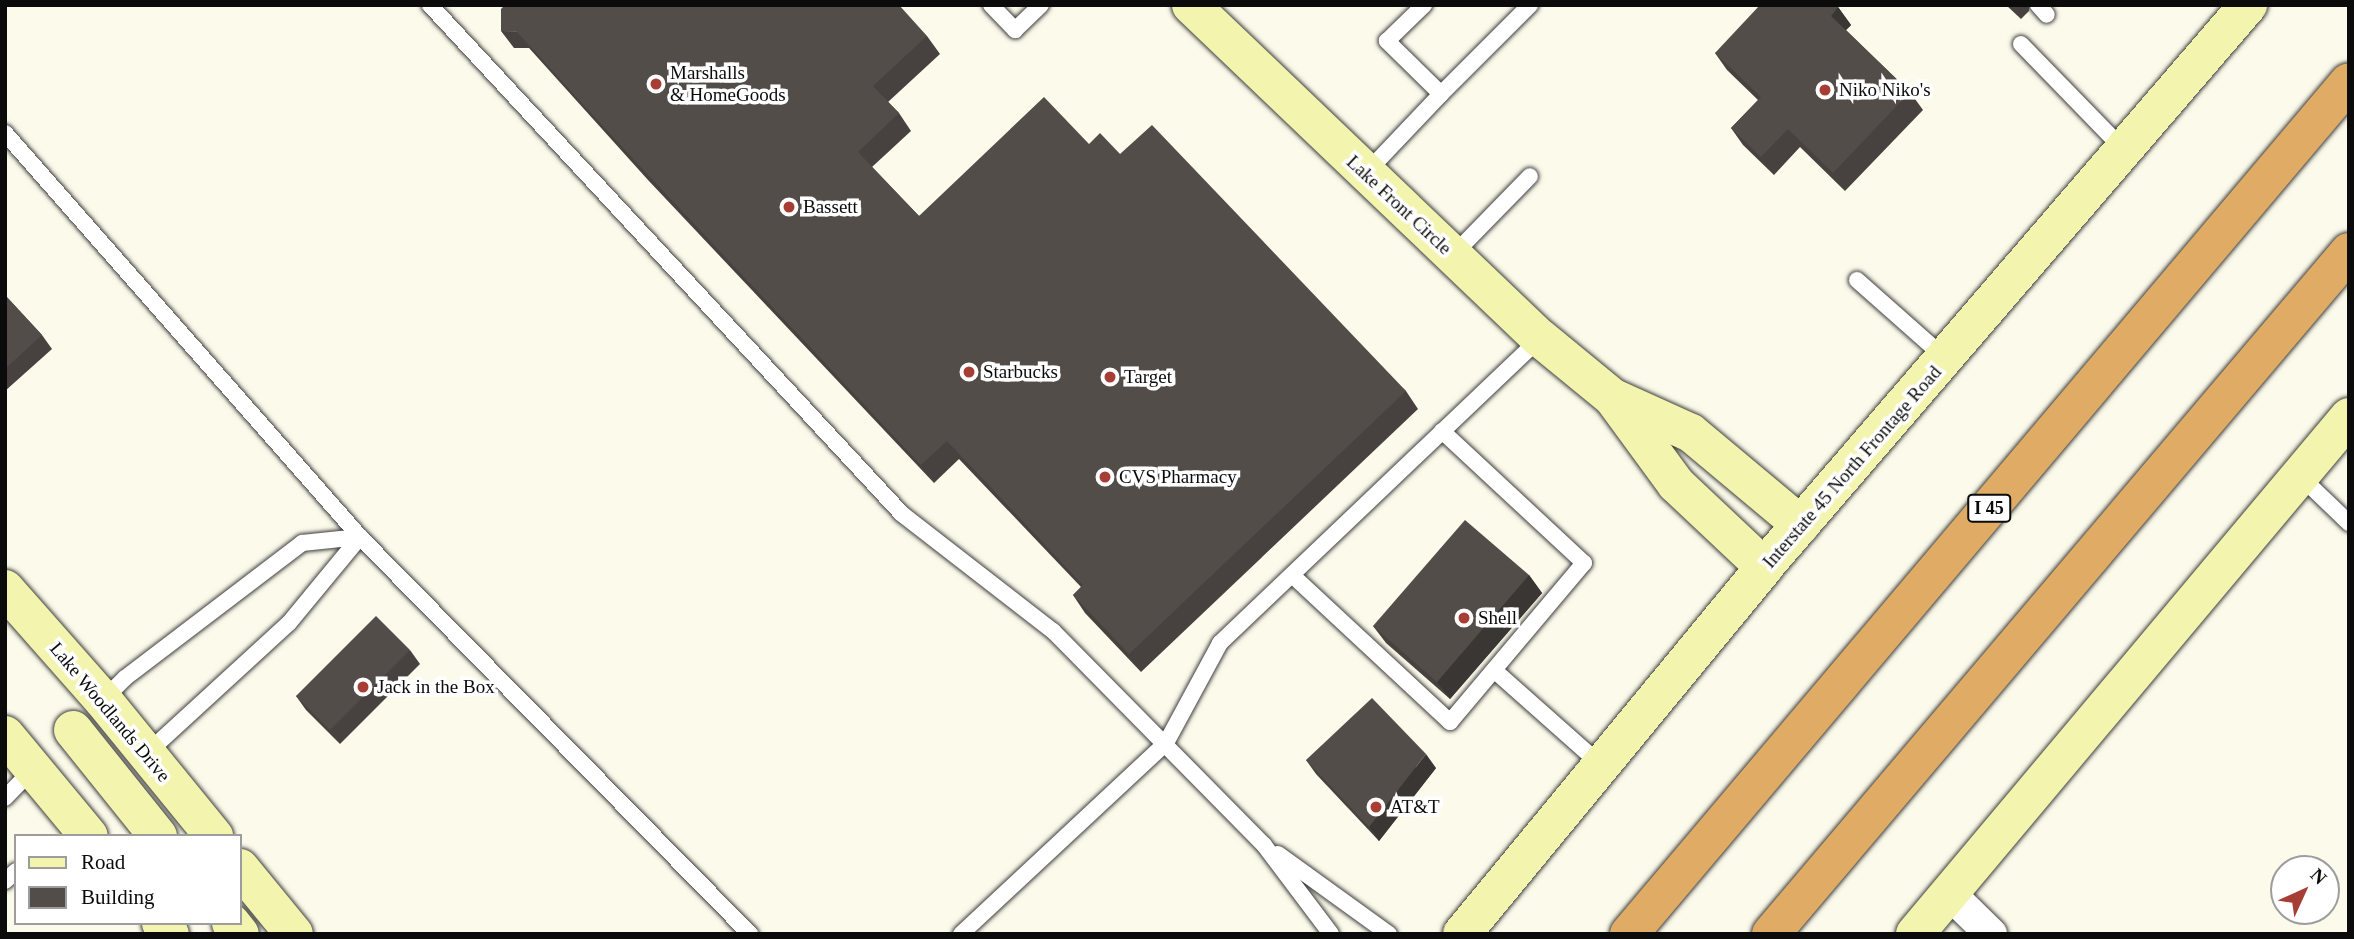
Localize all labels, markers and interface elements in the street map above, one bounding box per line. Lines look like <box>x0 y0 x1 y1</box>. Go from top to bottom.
place label: Marshalls & HomeGoods <box>670 62 786 106</box>
marker: Marshalls & HomeGoods <box>648 76 664 92</box>
place label: Niko Niko's <box>1839 79 1931 101</box>
marker: Niko Niko's <box>1817 82 1833 98</box>
street label: Lake Front Circle <box>1342 151 1456 259</box>
place label: Bassett <box>803 196 858 218</box>
marker: Bassett <box>781 199 797 215</box>
place label: Starbucks <box>983 361 1058 383</box>
street label: Interstate 45 North Frontage Road <box>1758 361 1946 573</box>
marker: Starbucks <box>961 364 977 380</box>
place label: Target <box>1124 366 1172 388</box>
marker: Target <box>1102 369 1118 385</box>
place label: CVS Pharmacy <box>1119 466 1237 488</box>
marker: CVS Pharmacy <box>1097 469 1113 485</box>
road number: I 45 <box>1966 494 2012 522</box>
place label: Shell <box>1478 607 1517 629</box>
marker: Shell <box>1456 610 1472 626</box>
street label: Lake Woodlands Drive <box>45 637 175 787</box>
place label: Jack in the Box <box>377 676 495 698</box>
marker: Jack in the Box <box>355 679 371 695</box>
place label: AT&T <box>1390 796 1440 818</box>
marker: AT&T <box>1368 799 1384 815</box>
legend <box>14 834 242 925</box>
text: Road <box>81 850 125 874</box>
north arrow <box>2270 855 2340 925</box>
text: N <box>2307 864 2331 888</box>
text: Building <box>81 885 155 909</box>

